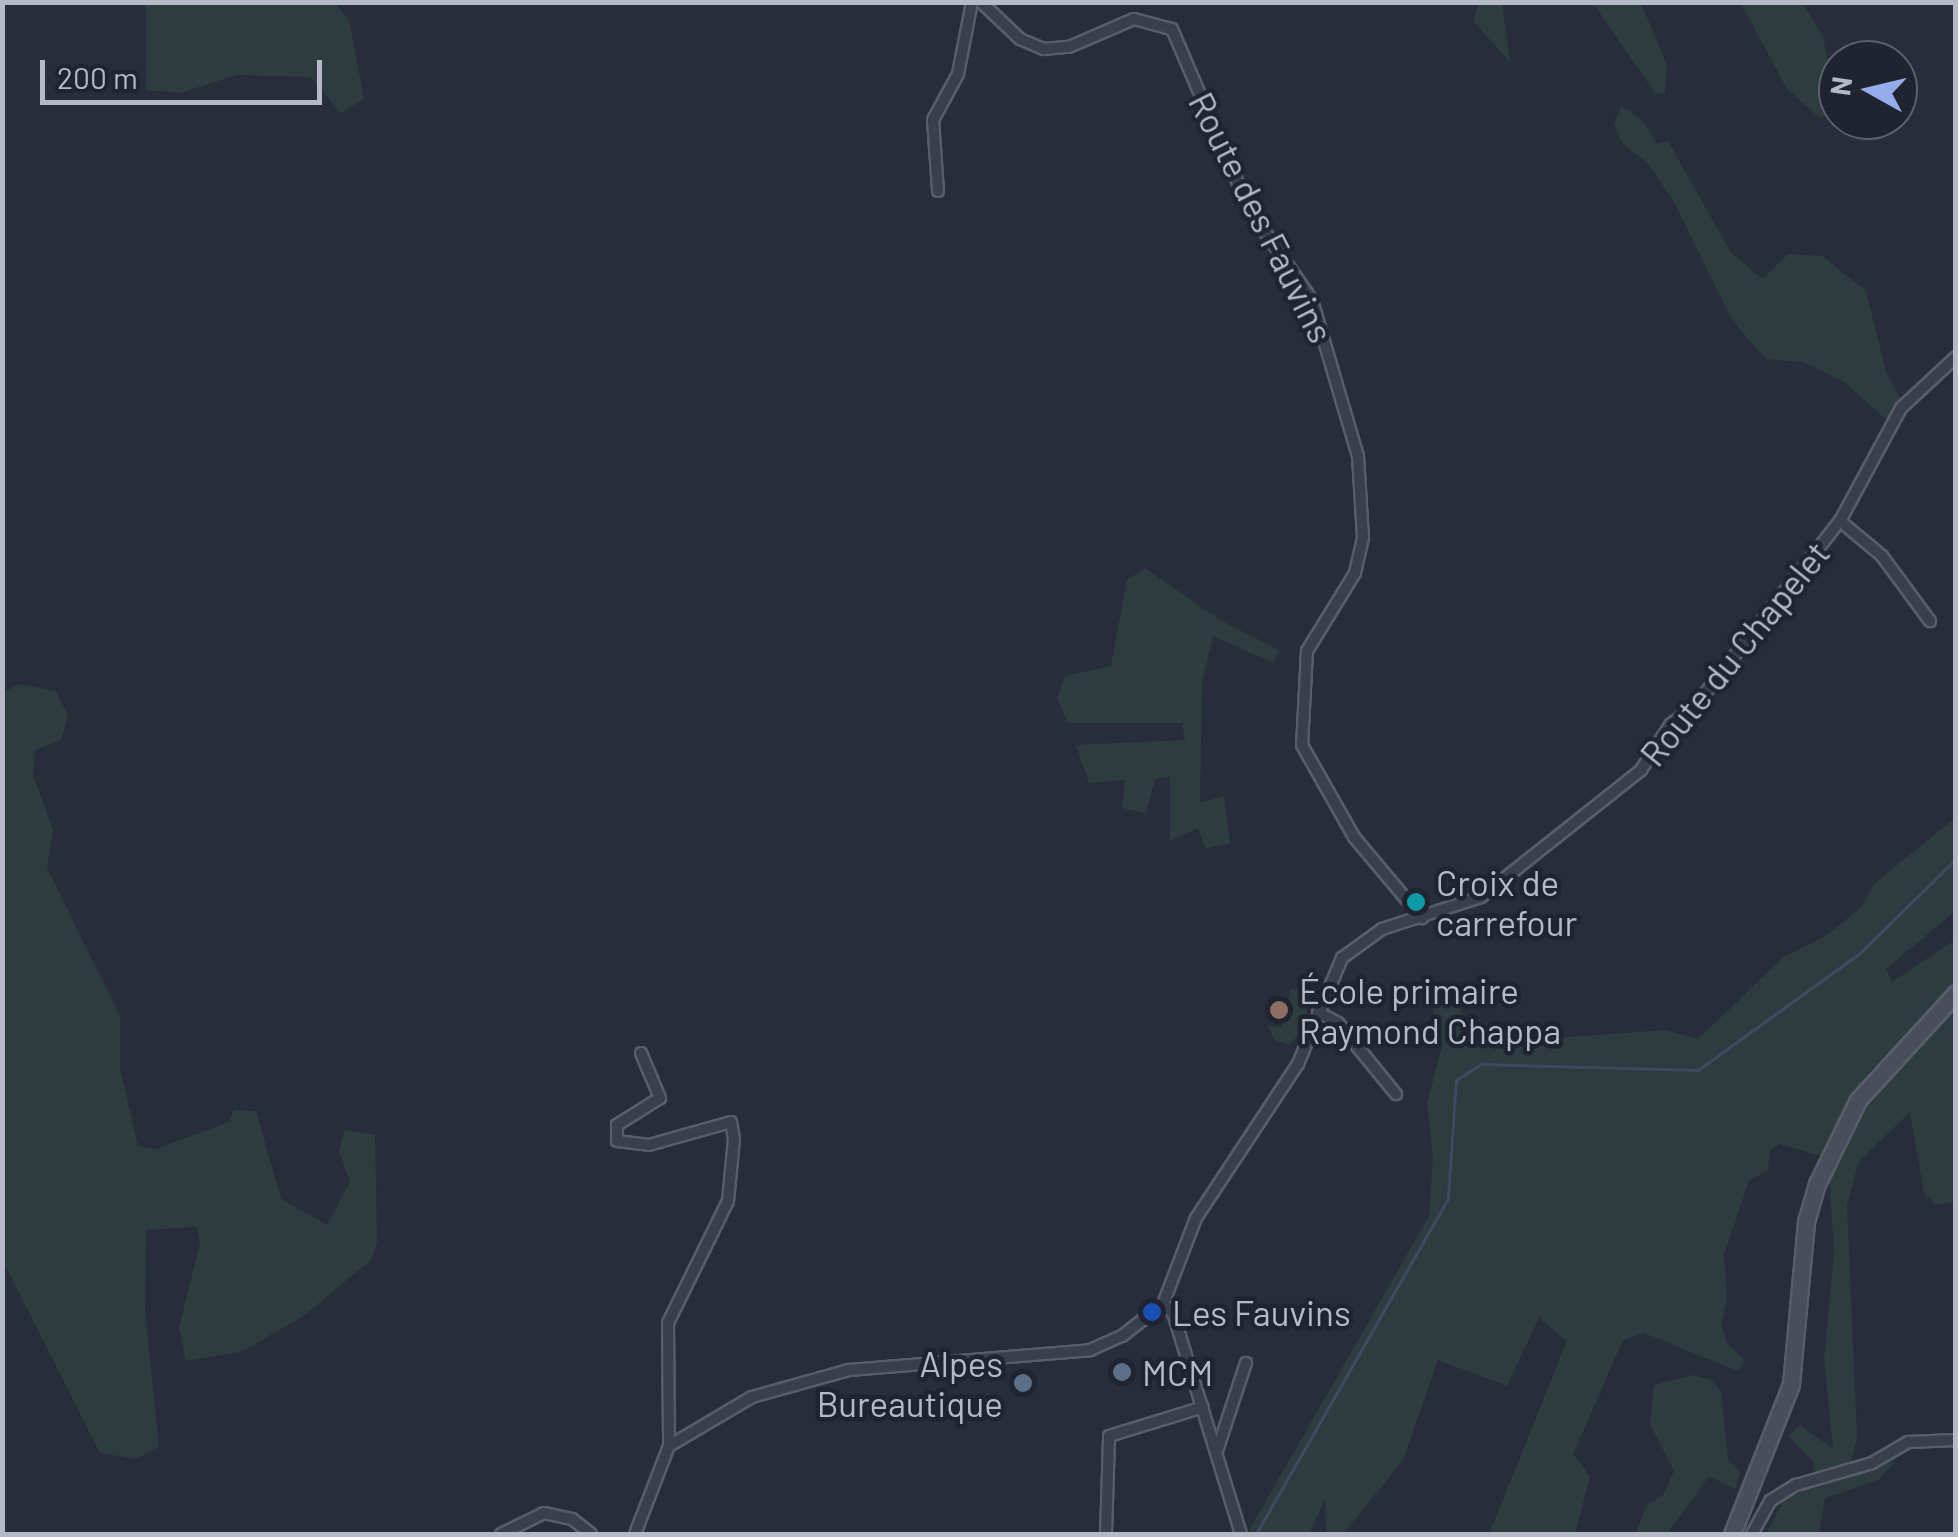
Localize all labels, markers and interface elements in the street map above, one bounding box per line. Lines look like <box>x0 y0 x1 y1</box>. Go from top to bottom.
scale bar <box>45 40 328 102</box>
north arrow <box>1818 40 1918 140</box>
text: 200 m <box>57 59 138 95</box>
text: N <box>1822 75 1858 98</box>
street label: Route des Fauvins <box>1181 85 1343 349</box>
street label: Route du Chapelet <box>1631 532 1837 774</box>
place label: Croix de carrefour <box>1436 861 1577 943</box>
marker: Croix de carrefour <box>1405 891 1427 913</box>
place label: École primaire Raymond Chappa <box>1299 969 1561 1051</box>
marker: École primaire Raymond Chappa <box>1268 999 1290 1021</box>
place label: Les Fauvins <box>1172 1291 1351 1333</box>
marker: Les Fauvins <box>1141 1301 1163 1323</box>
place label: Alpes Bureautique <box>817 1342 1003 1424</box>
place label: MCM <box>1142 1351 1213 1393</box>
marker: MCM <box>1111 1361 1133 1383</box>
marker: Alpes Bureautique <box>1012 1372 1034 1394</box>

